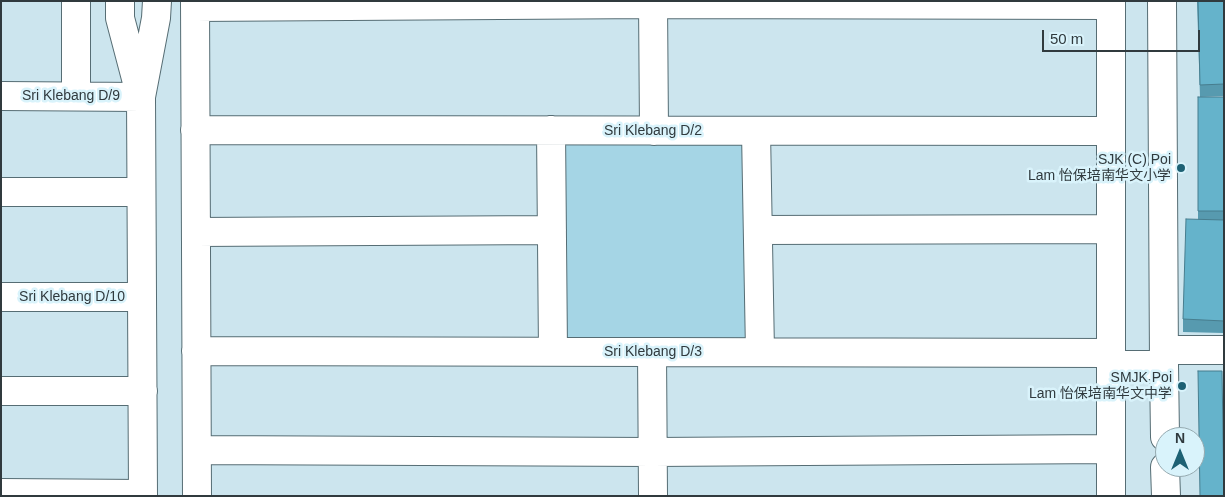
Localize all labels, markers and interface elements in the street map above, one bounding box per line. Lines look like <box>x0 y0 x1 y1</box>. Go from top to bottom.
scale bar <box>1045 20 1202 52</box>
text: 50 m <box>1050 30 1083 47</box>
street label: Sri Klebang D/9 <box>22 88 120 104</box>
street label: Sri Klebang D/2 <box>604 123 702 139</box>
place label: SJK (C) Poi Lam 怡保培南华文小学 <box>1028 152 1171 184</box>
marker: SJK (C) Poi Lam 怡保培南华文小学 <box>1175 162 1187 174</box>
street label: Sri Klebang D/10 <box>19 289 125 305</box>
street label: Sri Klebang D/3 <box>604 344 702 360</box>
place label: SMJK Poi Lam 怡保培南华文中学 <box>1029 370 1172 402</box>
marker: SMJK Poi Lam 怡保培南华文中学 <box>1176 380 1188 392</box>
north arrow <box>1155 427 1205 477</box>
text: N <box>1175 430 1185 446</box>

